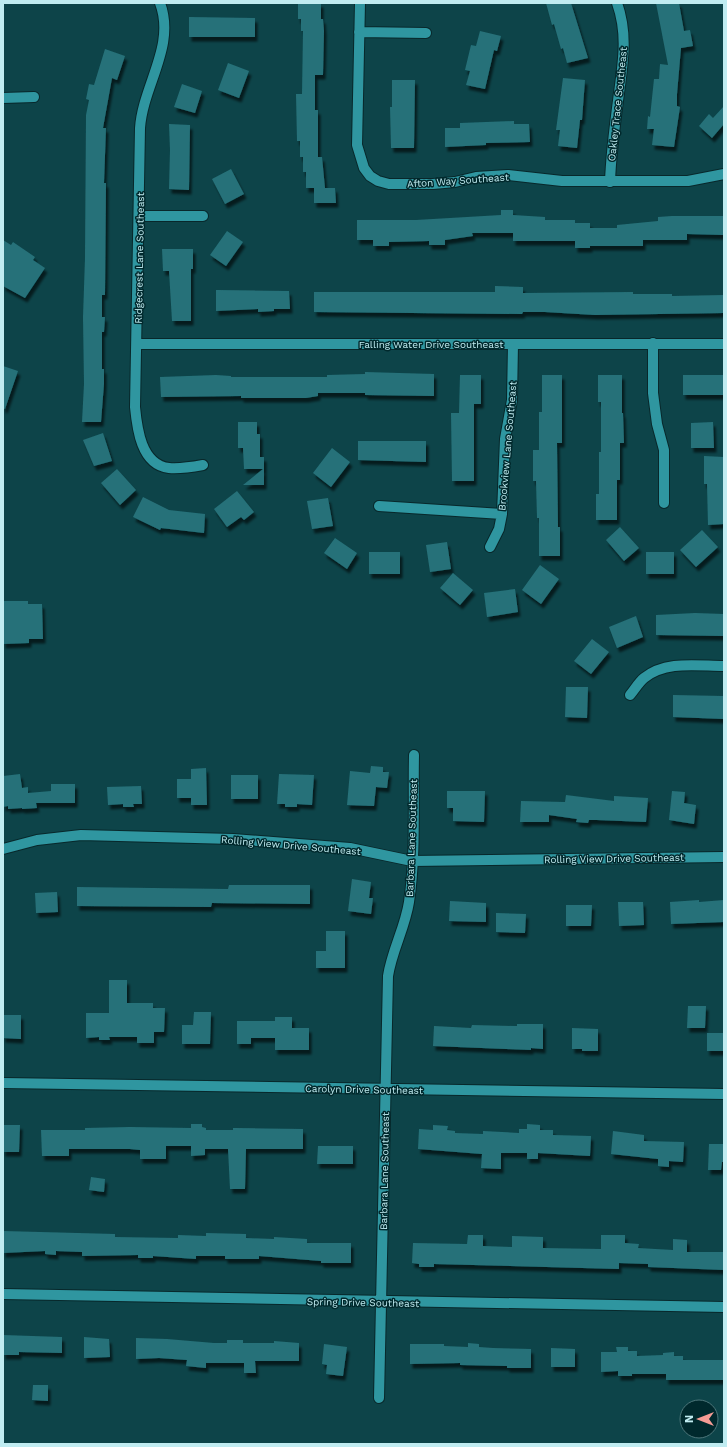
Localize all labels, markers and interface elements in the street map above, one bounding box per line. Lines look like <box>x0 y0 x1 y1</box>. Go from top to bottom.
street label: Oakley Trace Southeast <box>606 45 629 162</box>
street label: Afton Way Southeast <box>407 171 510 190</box>
street label: Ridgecrest Lane Southeast <box>133 191 146 324</box>
street label: Falling Water Drive Southeast <box>359 339 504 350</box>
street label: Brookview Lane Southeast <box>496 380 519 511</box>
street label: Barbara Lane Southeast <box>404 778 419 897</box>
street label: Rolling View Drive Southeast <box>221 834 362 857</box>
street label: Rolling View Drive Southeast <box>544 852 685 865</box>
street label: Carolyn Drive Southeast <box>305 1083 424 1096</box>
street label: Barbara Lane Southeast <box>378 1111 391 1230</box>
street label: Spring Drive Southeast <box>307 1296 420 1309</box>
north arrow <box>679 1399 719 1439</box>
text: N <box>683 1415 696 1423</box>

